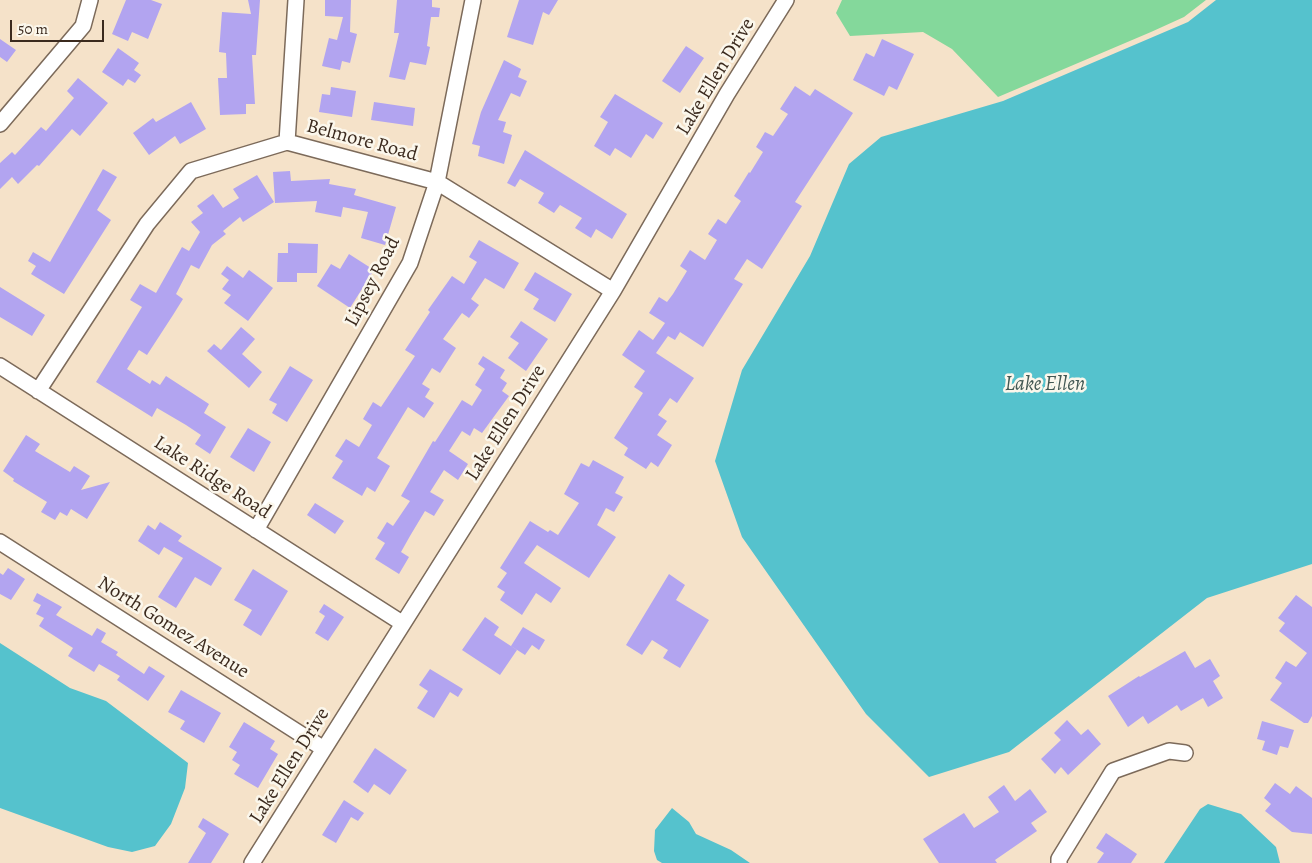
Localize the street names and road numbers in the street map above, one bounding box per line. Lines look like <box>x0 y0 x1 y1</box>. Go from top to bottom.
street label: Lake Ellen Drive <box>672 14 760 140</box>
street label: Belmore Road <box>304 115 420 167</box>
street label: Lipsey Road <box>340 233 406 331</box>
street label: Lake Ellen Drive <box>461 361 551 485</box>
street label: Lake Ridge Road <box>149 431 275 525</box>
street label: North Gomez Avenue <box>93 572 253 684</box>
street label: Lake Ellen Drive <box>245 704 335 828</box>

